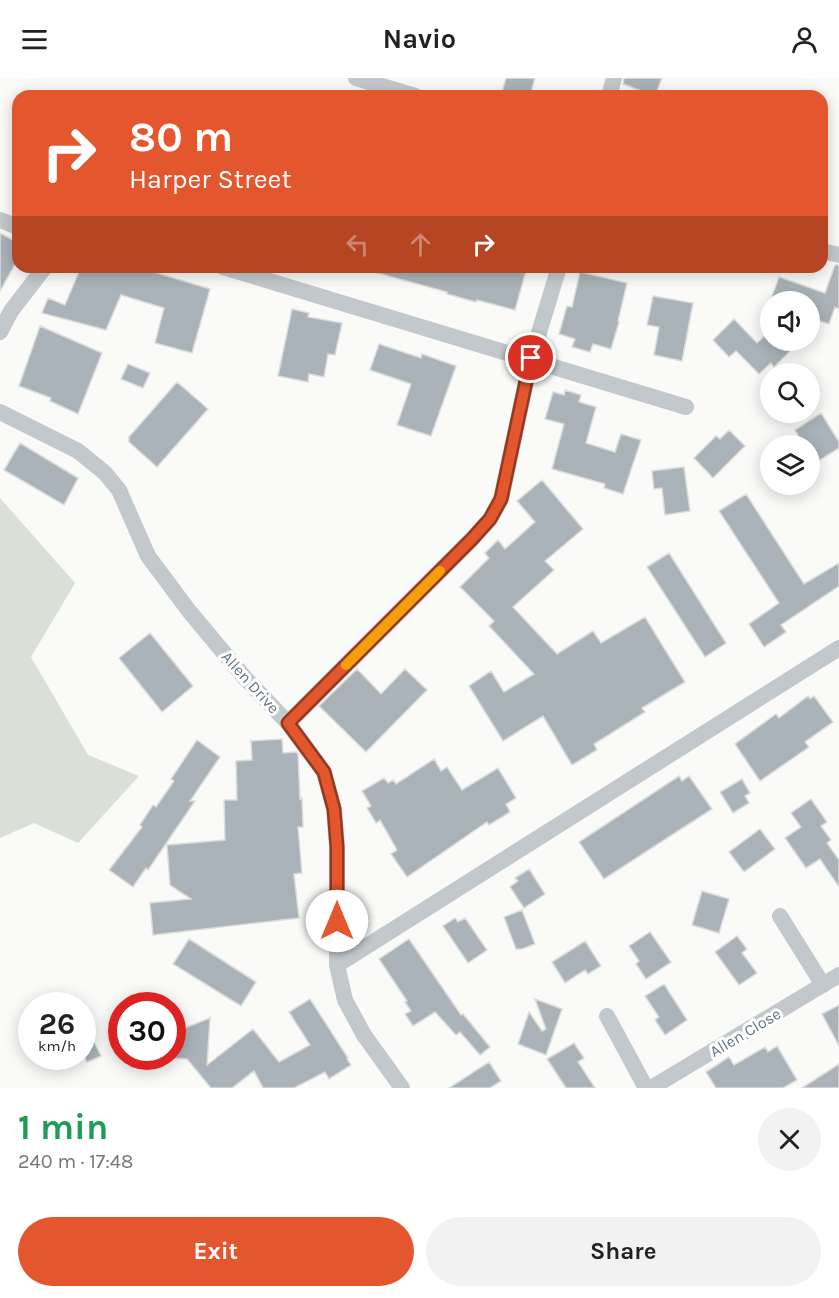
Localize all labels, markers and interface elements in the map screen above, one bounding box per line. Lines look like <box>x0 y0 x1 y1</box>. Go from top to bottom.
icon: menu <box>18 23 51 56</box>
text: Navio <box>383 23 456 55</box>
icon: person <box>788 23 821 56</box>
text: 80 m <box>129 112 233 162</box>
icon: right <box>30 114 108 192</box>
text: Harper Street <box>129 163 292 195</box>
icon: left <box>341 228 374 261</box>
icon: ahead <box>404 228 437 261</box>
icon: right <box>467 228 500 261</box>
map controls <box>760 291 820 495</box>
button: sound <box>760 291 820 351</box>
pin <box>505 332 556 383</box>
icon: arrive <box>514 341 547 374</box>
button: search <box>760 363 820 423</box>
button: layers <box>760 435 820 495</box>
street label: Allen Drive <box>218 647 284 717</box>
position arrow <box>305 889 369 953</box>
speed limit sign: 30 <box>108 992 186 1070</box>
street label: Allen Close <box>706 1004 784 1061</box>
text: 26 <box>39 1006 75 1042</box>
text: km/h <box>38 1037 76 1055</box>
text: 1 min <box>18 1106 108 1148</box>
button: close <box>758 1108 821 1171</box>
text: 240 m · 17:48 <box>18 1150 133 1173</box>
button: Exit <box>18 1217 414 1286</box>
button: Share <box>426 1217 821 1286</box>

